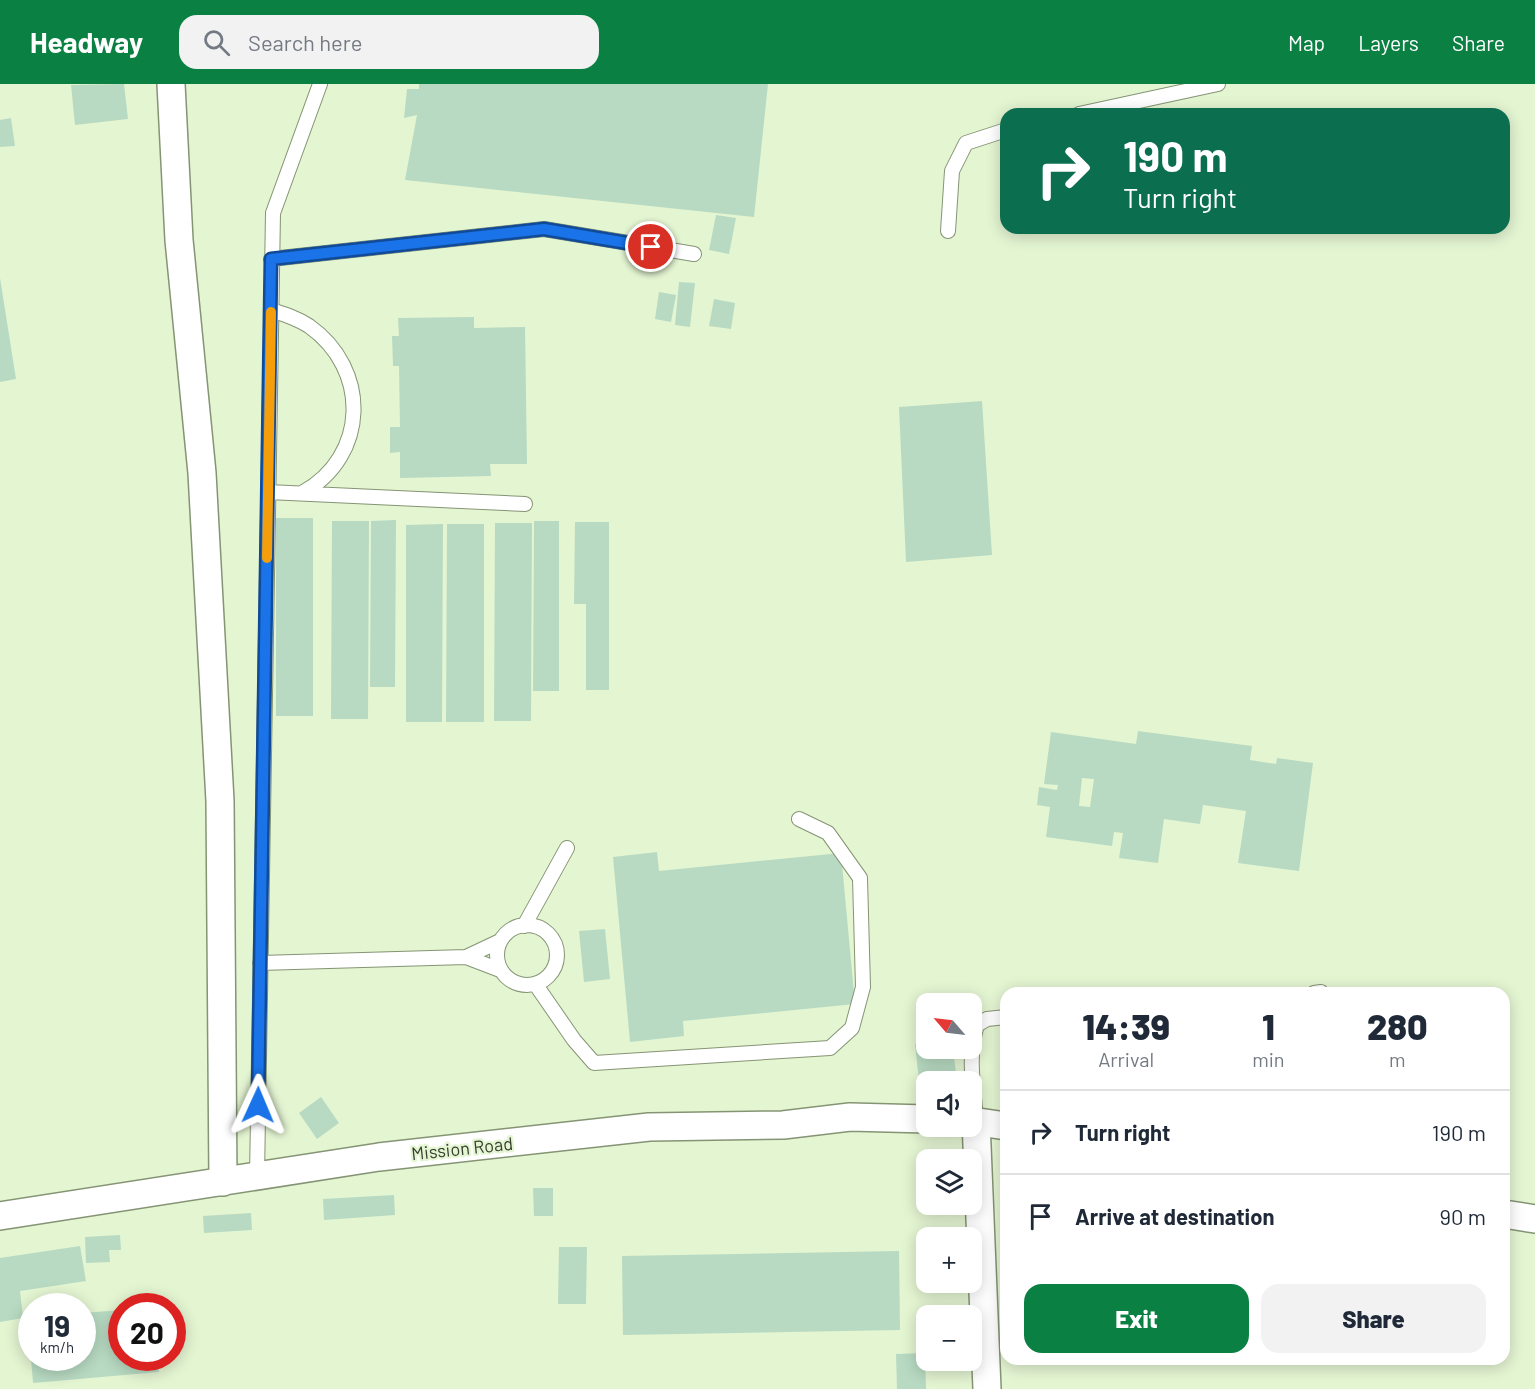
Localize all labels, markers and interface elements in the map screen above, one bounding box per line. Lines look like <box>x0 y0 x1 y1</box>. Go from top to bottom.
search box <box>179 15 599 69</box>
text: Headway <box>30 25 143 59</box>
icon: search <box>200 26 233 59</box>
text: Search here <box>248 29 362 55</box>
text: Map <box>1288 30 1325 55</box>
text: Layers <box>1358 30 1419 55</box>
text: Share <box>1452 30 1505 55</box>
text: 190 m <box>1123 130 1228 180</box>
icon: right <box>1024 132 1102 210</box>
text: Turn right <box>1123 181 1237 213</box>
pin <box>625 221 676 272</box>
icon: arrive <box>634 230 667 263</box>
north arrow <box>916 993 982 1059</box>
map controls <box>916 993 982 1371</box>
text: 14:39 <box>1082 1004 1170 1047</box>
text: 1 <box>1262 1004 1275 1047</box>
text: 280 <box>1367 1004 1428 1047</box>
text: Arrival <box>1098 1047 1154 1071</box>
text: min <box>1252 1047 1285 1071</box>
text: m <box>1389 1047 1406 1071</box>
button: sound <box>916 1071 982 1137</box>
position arrow <box>226 1073 290 1137</box>
icon: right <box>1024 1116 1057 1149</box>
text: Turn right <box>1075 1119 1170 1145</box>
text: 190 m <box>1432 1119 1486 1145</box>
street label: Mission Road <box>410 1132 514 1164</box>
button: layers <box>916 1149 982 1215</box>
icon: arrive <box>1024 1200 1057 1233</box>
text: Arrive at destination <box>1075 1203 1274 1229</box>
text: 90 m <box>1440 1203 1486 1229</box>
button: + <box>916 1227 982 1293</box>
button: Exit <box>1024 1284 1249 1353</box>
button: Share <box>1261 1284 1486 1353</box>
speed limit sign: 20 <box>108 1293 186 1371</box>
button: − <box>916 1305 982 1371</box>
text: 19 <box>44 1307 70 1343</box>
text: km/h <box>40 1338 74 1356</box>

